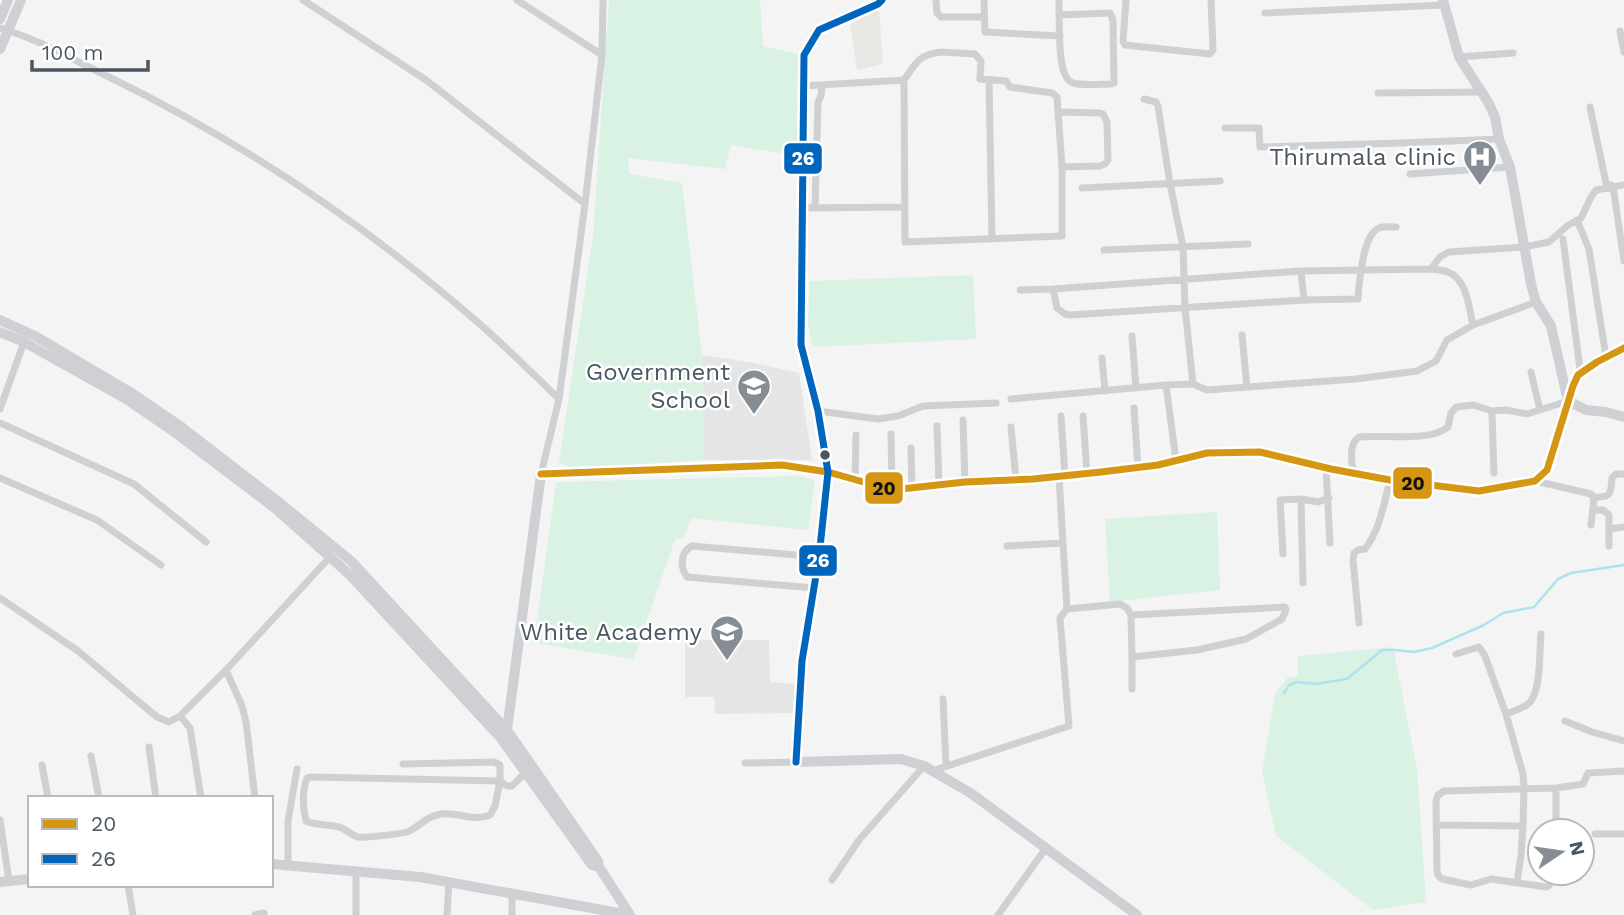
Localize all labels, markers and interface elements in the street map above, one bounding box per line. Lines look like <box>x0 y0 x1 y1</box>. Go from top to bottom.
scale bar <box>32 28 147 72</box>
text: 100 m <box>42 40 104 65</box>
hospital icon: Thirumala clinic <box>1461 138 1499 187</box>
line badge: 26 <box>783 142 823 175</box>
place label: Thirumala clinic <box>1269 143 1456 171</box>
text: 26 <box>791 147 815 170</box>
place label: Government School <box>586 358 731 414</box>
school or university icon: Government School <box>735 367 773 416</box>
unlabelled marker <box>818 448 832 462</box>
line badge: 20 <box>1392 466 1433 500</box>
line badge: 20 <box>864 471 904 505</box>
text: 20 <box>1401 472 1425 495</box>
text: 20 <box>872 477 896 500</box>
line badge: 26 <box>798 544 838 577</box>
text: 26 <box>806 549 830 572</box>
school or university icon: White Academy <box>708 613 746 662</box>
place label: White Academy <box>520 618 703 646</box>
legend <box>28 796 273 887</box>
text: 20 <box>91 811 116 836</box>
north arrow <box>1526 817 1596 887</box>
text: N <box>1564 839 1590 858</box>
text: 26 <box>91 846 116 871</box>

